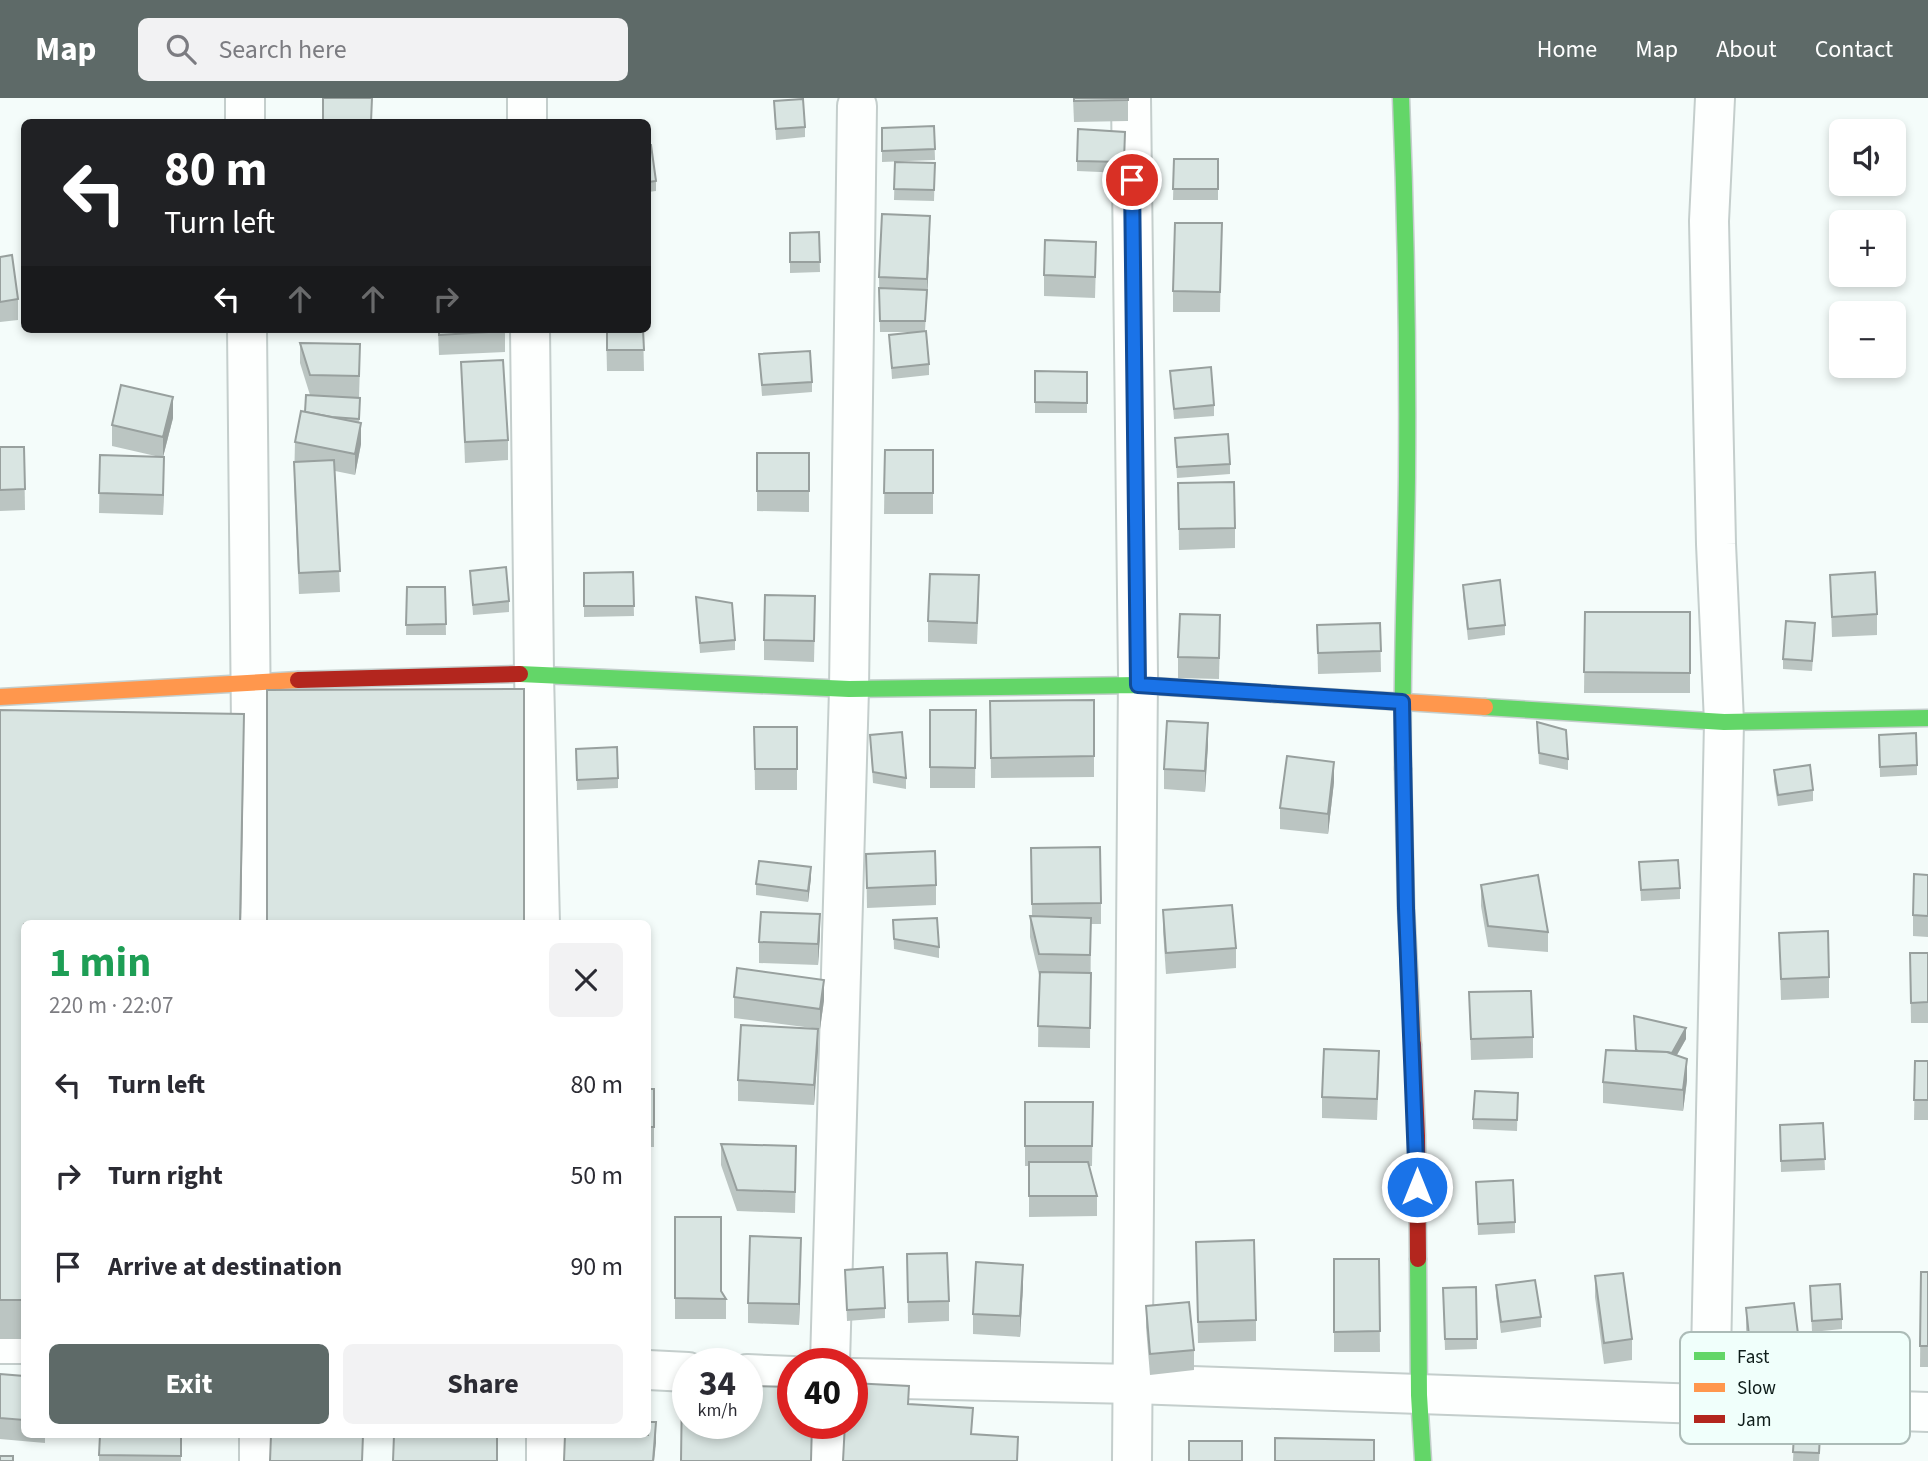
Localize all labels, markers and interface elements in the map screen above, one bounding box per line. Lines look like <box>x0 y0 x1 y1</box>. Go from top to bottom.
search box <box>138 18 628 81</box>
text: Map <box>35 26 96 73</box>
icon: search <box>162 30 200 68</box>
text: Search here <box>218 31 347 68</box>
text: Home <box>1537 32 1597 67</box>
text: Map <box>1635 32 1678 67</box>
text: About <box>1716 32 1777 67</box>
text: Contact <box>1815 32 1893 67</box>
map controls <box>1829 119 1906 378</box>
button: sound <box>1829 119 1906 196</box>
text: 80 m <box>164 135 268 205</box>
icon: left <box>49 147 140 238</box>
pin <box>1102 150 1162 210</box>
icon: arrive <box>1113 161 1151 199</box>
text: Turn left <box>164 200 275 246</box>
button: + <box>1829 210 1906 287</box>
icon: left <box>208 280 246 318</box>
icon: ahead <box>281 280 319 318</box>
icon: ahead <box>354 280 392 318</box>
icon: right <box>427 280 465 318</box>
button: − <box>1829 301 1906 378</box>
text: 1 min <box>49 933 151 993</box>
button: close <box>549 943 623 1017</box>
text: 220 m · 22:07 <box>49 989 173 1022</box>
icon: left <box>49 1066 87 1104</box>
text: Turn left <box>108 1066 205 1103</box>
text: 80 m <box>570 1066 623 1103</box>
position arrow <box>1380 1150 1454 1224</box>
icon: right <box>49 1157 87 1195</box>
text: Turn right <box>108 1157 223 1194</box>
text: 50 m <box>570 1157 623 1194</box>
icon: arrive <box>49 1248 87 1286</box>
text: Arrive at destination <box>108 1248 342 1285</box>
text: 90 m <box>570 1248 623 1285</box>
legend <box>1680 1332 1910 1444</box>
button: Exit <box>49 1344 329 1424</box>
button: Share <box>343 1344 623 1424</box>
text: Fast <box>1737 1344 1770 1371</box>
speed limit sign: 40 <box>777 1348 868 1439</box>
text: 34 <box>699 1359 736 1409</box>
text: Slow <box>1737 1375 1776 1402</box>
text: km/h <box>698 1398 737 1423</box>
text: Jam <box>1737 1407 1771 1434</box>

